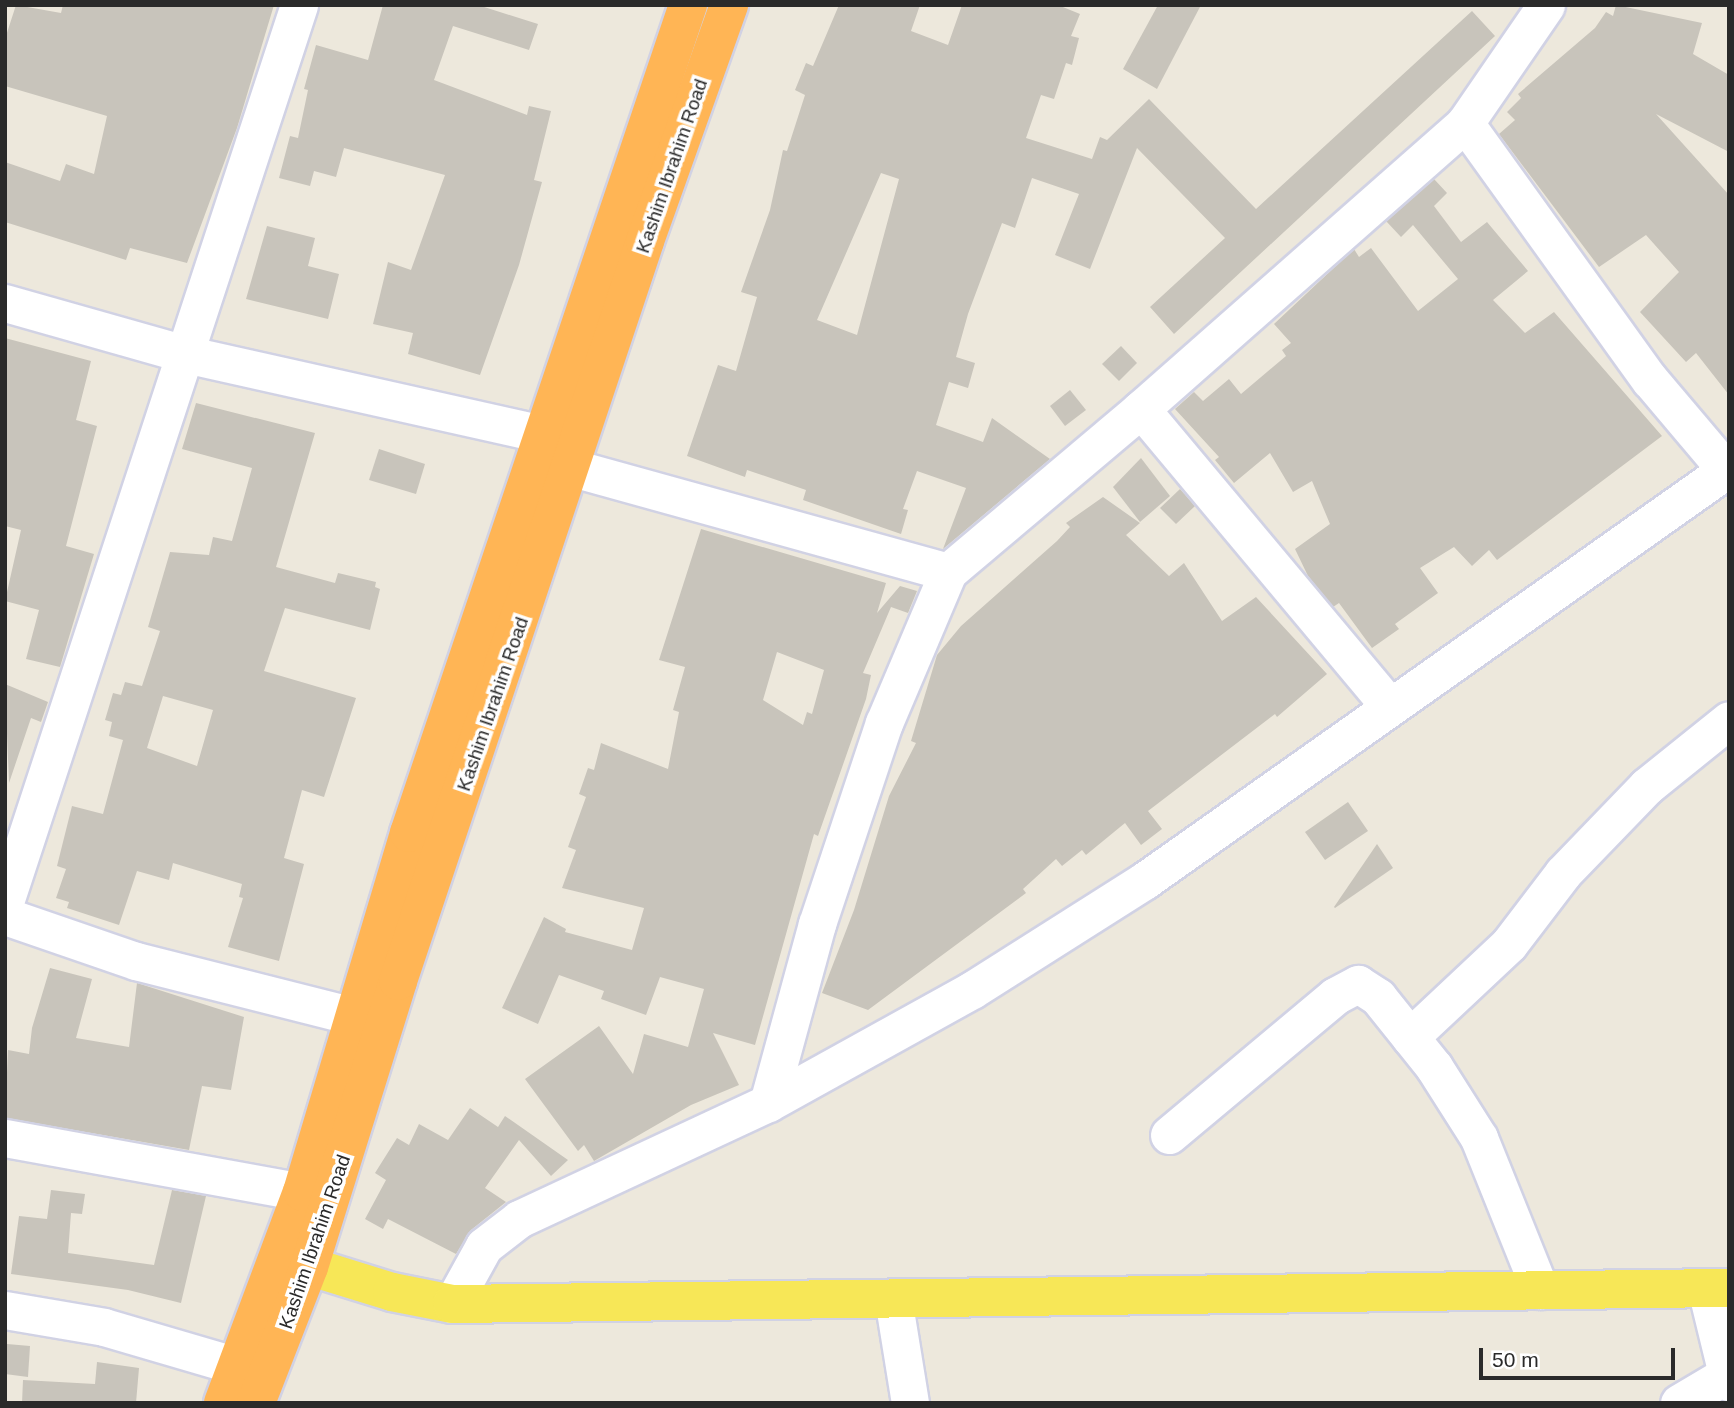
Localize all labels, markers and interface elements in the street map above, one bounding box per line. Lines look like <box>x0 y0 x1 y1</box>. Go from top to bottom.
street label: Kashim Ibrahim Road <box>631 76 713 256</box>
street label: Kashim Ibrahim Road <box>452 614 534 794</box>
street label: Kashim Ibrahim Road <box>274 1152 356 1332</box>
scale bar <box>1482 1334 1678 1378</box>
text: 50 m <box>1492 1348 1539 1371</box>

